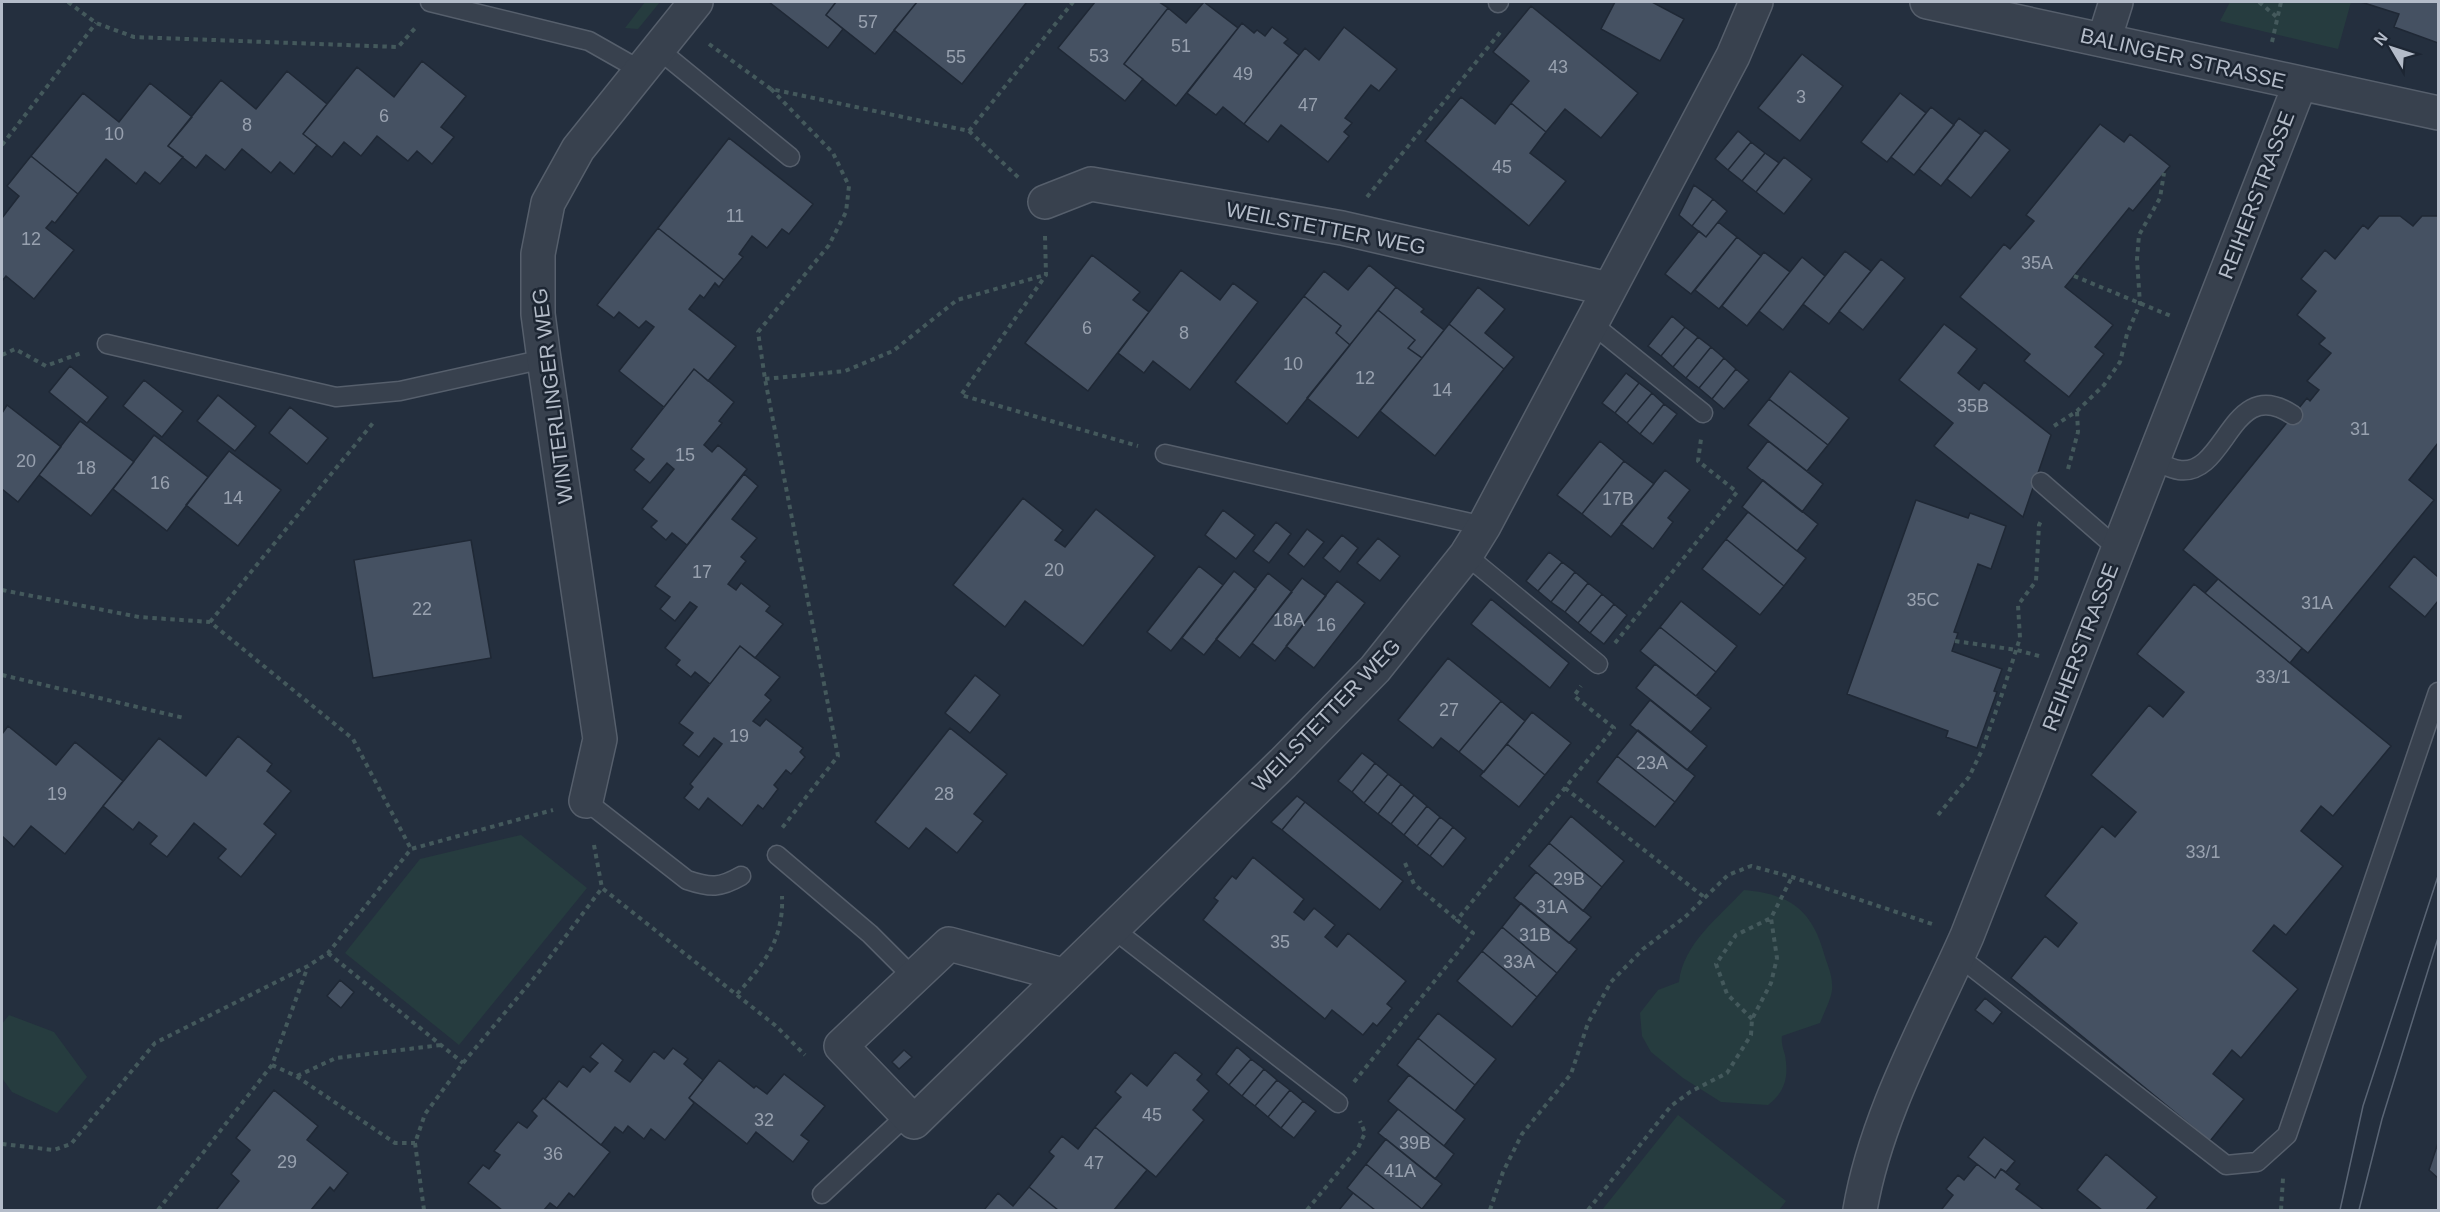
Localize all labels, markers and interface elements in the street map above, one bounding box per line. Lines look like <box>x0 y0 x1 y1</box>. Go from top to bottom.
house number: 57 <box>858 12 878 32</box>
north arrow <box>2362 18 2422 78</box>
street label: BALINGER STRASSE <box>2078 23 2288 93</box>
text: N <box>2370 29 2391 49</box>
house number: 51 <box>1171 36 1191 56</box>
house number: 53 <box>1089 46 1109 66</box>
house number: 55 <box>946 47 966 67</box>
house number: 43 <box>1548 57 1568 77</box>
house number: 49 <box>1233 64 1253 84</box>
house number: 3 <box>1796 87 1806 107</box>
house number: 47 <box>1298 95 1318 115</box>
house number: 6 <box>379 106 389 126</box>
street label: REIHERSTRASSE <box>2213 108 2299 282</box>
house number: 8 <box>242 115 252 135</box>
house number: 10 <box>104 124 124 144</box>
house number: 45 <box>1492 157 1512 177</box>
street label: WEILSTETTER WEG <box>1224 197 1428 259</box>
house number: 11 <box>726 206 744 226</box>
house number: 12 <box>21 229 41 249</box>
house number: 35A <box>2021 253 2053 273</box>
street label: WINTERLINGER WEG <box>527 287 577 505</box>
house number: 6 <box>1082 318 1092 338</box>
house number: 8 <box>1179 323 1189 343</box>
house number: 10 <box>1283 354 1303 374</box>
house number: 12 <box>1355 368 1375 388</box>
house number: 14 <box>1432 380 1452 400</box>
house number: 35B <box>1957 396 1989 416</box>
house number: 31 <box>2350 419 2370 439</box>
house number: 15 <box>675 445 695 465</box>
house number: 20 <box>16 451 36 471</box>
house number: 18 <box>76 458 96 478</box>
house number: 16 <box>150 473 170 493</box>
house number: 14 <box>223 488 243 508</box>
house number: 17B <box>1602 489 1634 509</box>
house number: 20 <box>1044 560 1064 580</box>
street label: REIHERSTRASSE <box>2037 560 2123 734</box>
house number: 17 <box>692 562 712 582</box>
house number: 35C <box>1906 590 1940 610</box>
house number: 31A <box>2301 593 2333 613</box>
house number: 22 <box>412 599 432 619</box>
house number: 18A <box>1273 610 1305 630</box>
house number: 16 <box>1316 615 1336 635</box>
street label: WEILSTETTER WEG <box>1247 634 1405 796</box>
house number: 33/1 <box>2255 667 2291 687</box>
house number: 27 <box>1439 700 1459 720</box>
house number: 19 <box>729 726 749 746</box>
house number: 23A <box>1636 753 1668 773</box>
house number: 19 <box>47 784 67 804</box>
house number: 28 <box>934 784 954 804</box>
house number: 33/1 <box>2185 842 2221 862</box>
house number: 29B <box>1553 869 1585 889</box>
house number: 31A <box>1536 897 1568 917</box>
house number: 31B <box>1519 925 1551 945</box>
house number: 35 <box>1270 932 1290 952</box>
house number: 33A <box>1503 952 1535 972</box>
house number: 45 <box>1142 1105 1162 1125</box>
house number: 32 <box>754 1110 774 1130</box>
house number: 39B <box>1399 1133 1431 1153</box>
house number: 36 <box>543 1144 563 1164</box>
house number: 29 <box>277 1152 297 1172</box>
house number: 47 <box>1084 1153 1104 1173</box>
house number: 41A <box>1384 1161 1416 1181</box>

